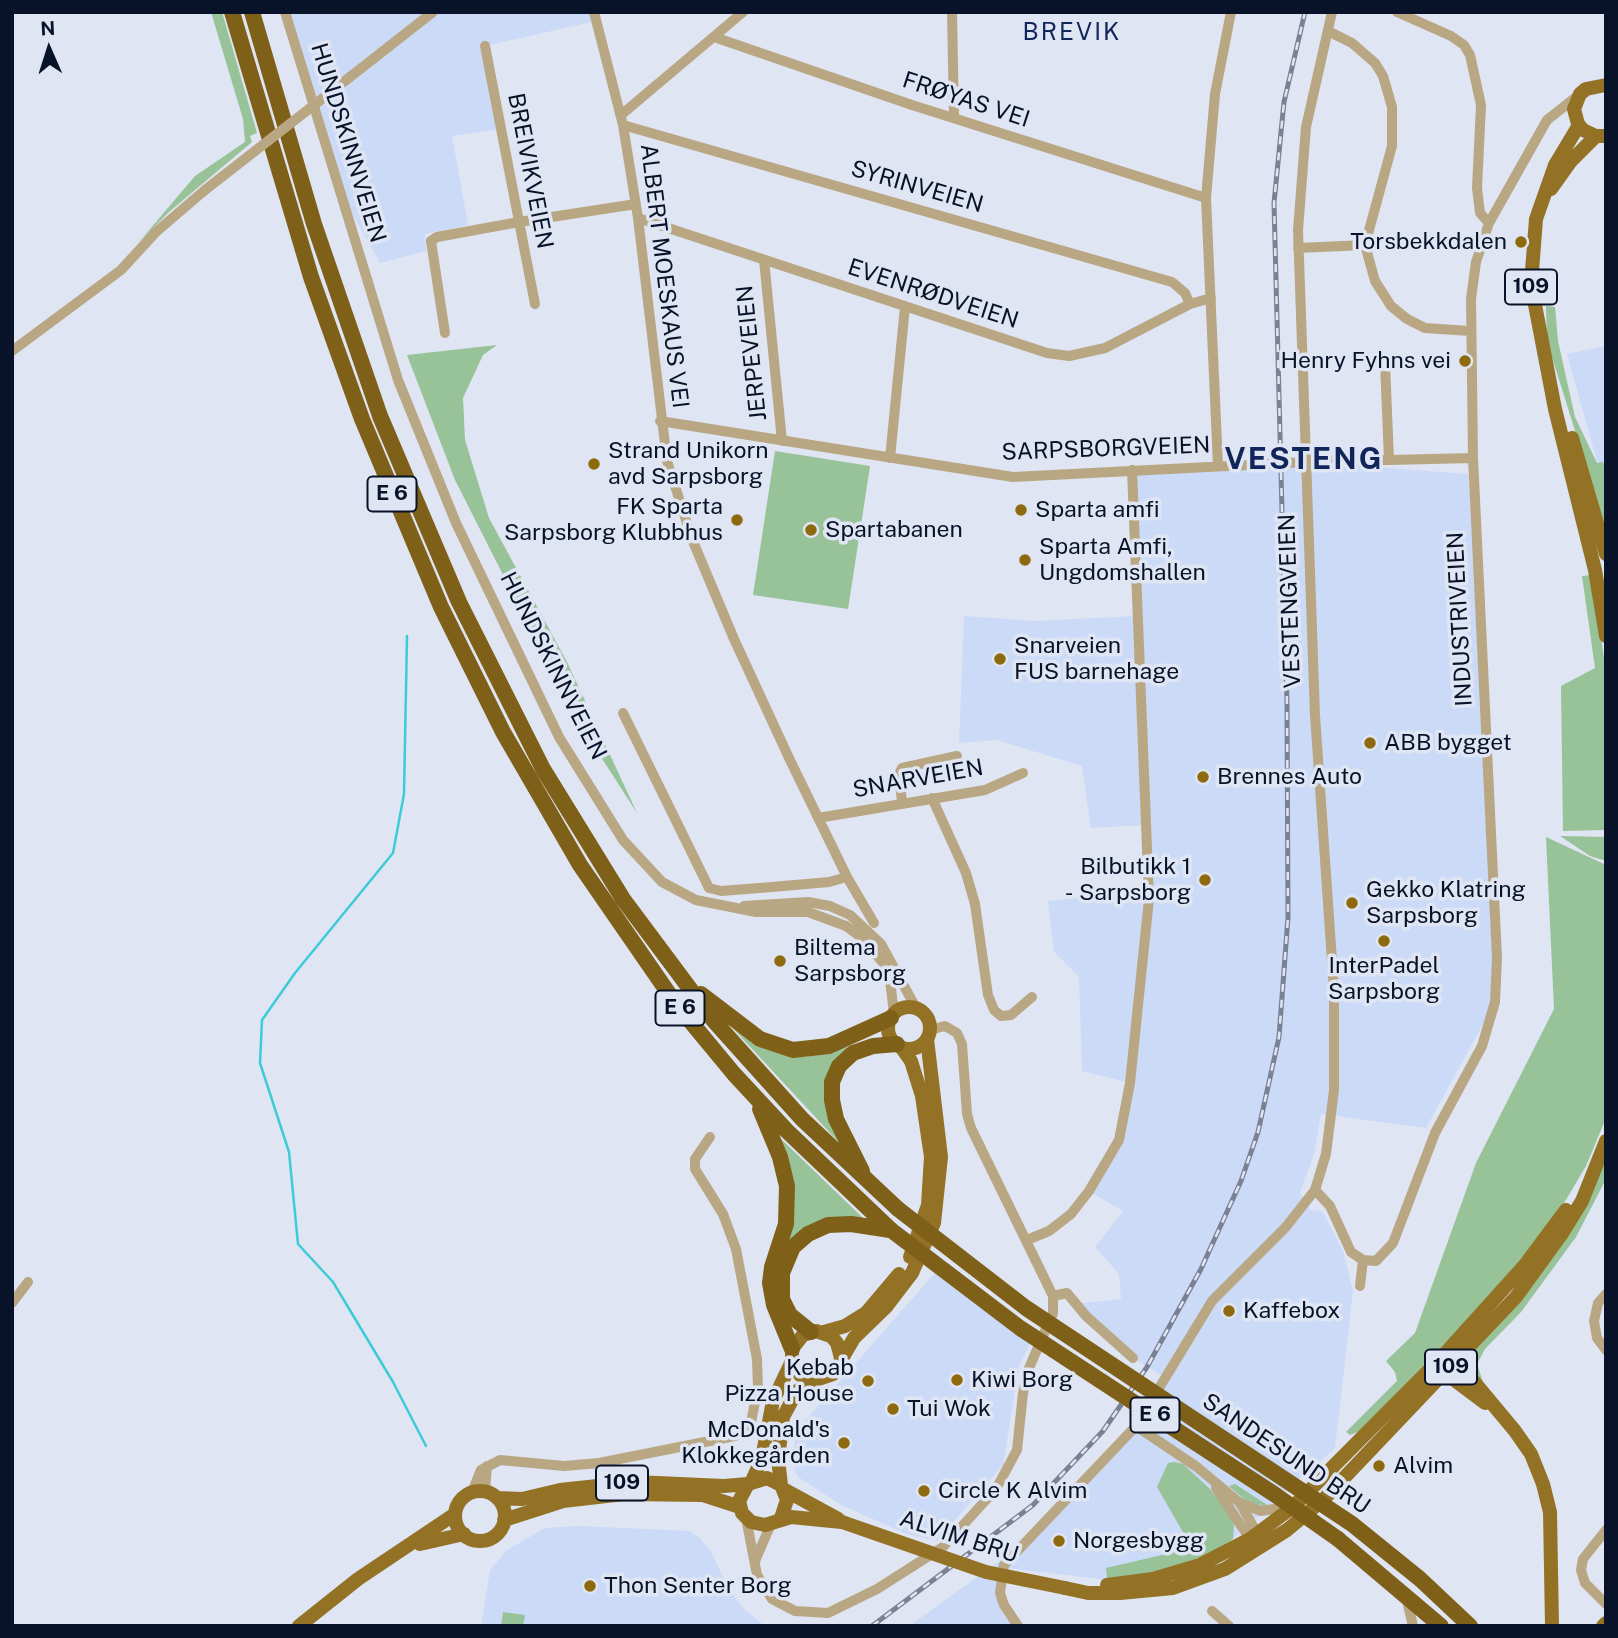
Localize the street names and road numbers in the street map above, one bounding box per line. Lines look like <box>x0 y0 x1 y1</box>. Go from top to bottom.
street label: HUNDSKINNVEIEN <box>305 40 391 246</box>
street label: FRØYAS VEI <box>899 66 1033 134</box>
street label: BREIVIKVEIEN <box>501 91 559 251</box>
street label: ALBERT MOESKAUS VEI <box>634 142 694 410</box>
street label: SYRINVEIEN <box>848 155 986 219</box>
street label: EVENRØDVEIEN <box>844 253 1022 335</box>
road number: 109 <box>1505 270 1557 304</box>
street label: JERPEVEIEN <box>731 284 773 422</box>
street label: SARPSBORGVEIEN <box>1001 432 1211 466</box>
road number: E 6 <box>368 476 416 512</box>
street label: VESTENGVEIEN <box>1273 513 1307 689</box>
street label: INDUSTRIVEIEN <box>1442 531 1478 707</box>
street label: HUNDSKINNVEIEN <box>494 567 612 765</box>
street label: SNARVEIEN <box>851 754 985 804</box>
road number: E 6 <box>656 990 704 1026</box>
road number: 109 <box>1425 1350 1477 1384</box>
street label: SANDESUND BRU <box>1197 1388 1375 1520</box>
road number: E 6 <box>1130 1398 1180 1432</box>
road number: 109 <box>596 1466 648 1500</box>
street label: ALVIM BRU <box>896 1505 1022 1569</box>

